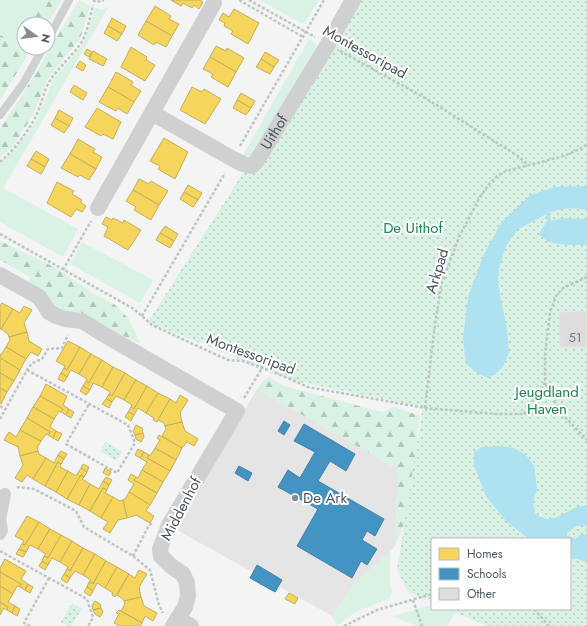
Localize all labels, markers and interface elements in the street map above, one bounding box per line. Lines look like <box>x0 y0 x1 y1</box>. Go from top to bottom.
north arrow <box>16 16 56 56</box>
street label: Montessoripad <box>319 20 411 84</box>
text: N <box>37 32 55 45</box>
street label: Uithof <box>255 110 294 154</box>
park label: De Uithof <box>383 217 444 239</box>
street label: Arkpad <box>420 246 454 296</box>
street label: Montessoripad <box>203 328 299 380</box>
house number: 51 <box>568 328 582 347</box>
park label: Jeugdland Haven <box>513 381 579 420</box>
street label: Middenhof <box>155 473 207 545</box>
place label: De Ark <box>303 487 347 509</box>
marker: De Ark <box>290 493 300 503</box>
legend <box>431 538 571 610</box>
text: Homes <box>467 545 503 563</box>
text: Schools <box>467 565 506 583</box>
text: Other <box>467 585 497 603</box>

